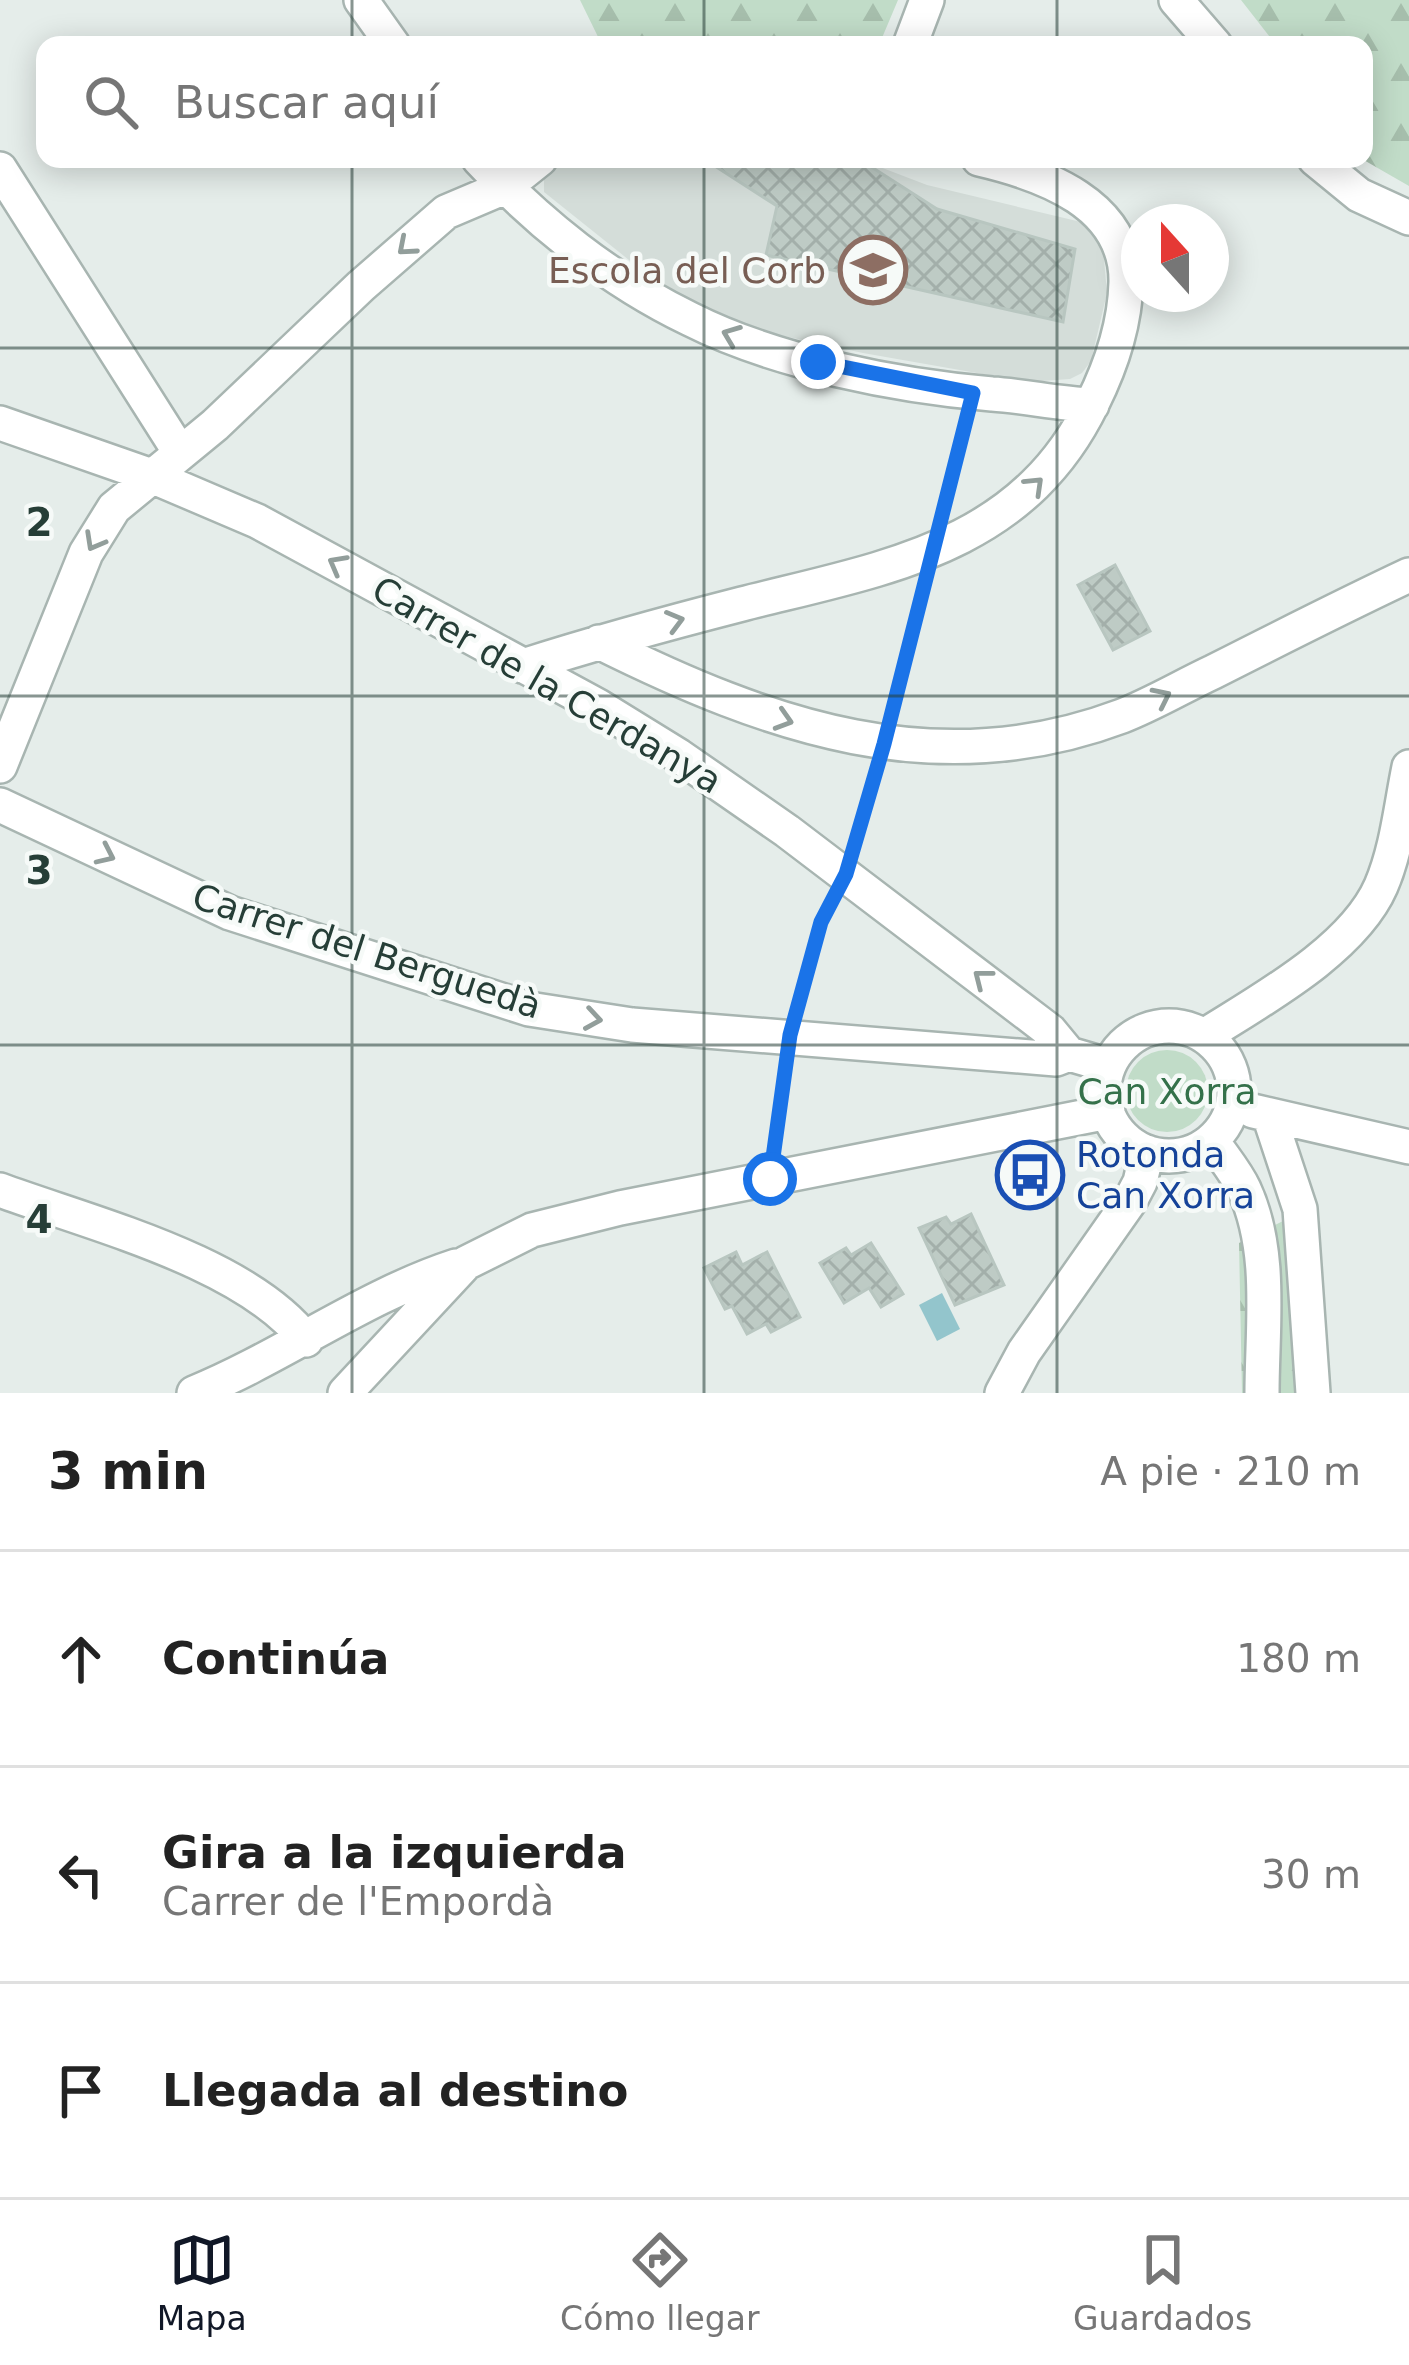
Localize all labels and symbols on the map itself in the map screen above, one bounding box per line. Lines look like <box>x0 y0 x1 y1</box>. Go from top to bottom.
north arrow <box>1121 204 1229 312</box>
one-way arrow <box>398 233 420 254</box>
school or university icon: Escola del Corb <box>838 235 908 305</box>
place label: Escola del Corb <box>548 250 826 291</box>
one-way arrow <box>722 325 743 350</box>
route end <box>791 335 845 389</box>
one-way arrow <box>1021 478 1043 500</box>
text: 2 <box>25 500 53 545</box>
one-way arrow <box>85 529 108 551</box>
one-way arrow <box>328 555 349 578</box>
street label: Carrer de la Cerdanya <box>365 568 729 802</box>
one-way arrow <box>664 611 685 636</box>
one-way arrow <box>1150 687 1171 711</box>
one-way arrow <box>773 706 794 731</box>
one-way arrow <box>94 841 115 864</box>
text: 3 <box>25 848 53 893</box>
street label: Carrer del Berguedà <box>188 875 546 1027</box>
one-way arrow <box>973 971 995 992</box>
one-way arrow <box>583 1005 603 1031</box>
park label: Can Xorra <box>1077 1071 1257 1112</box>
place label: Rotonda Can Xorra <box>1076 1134 1255 1216</box>
bus stop icon: Rotonda Can Xorra <box>995 1140 1065 1210</box>
route start <box>743 1152 797 1206</box>
text: 4 <box>25 1197 53 1242</box>

